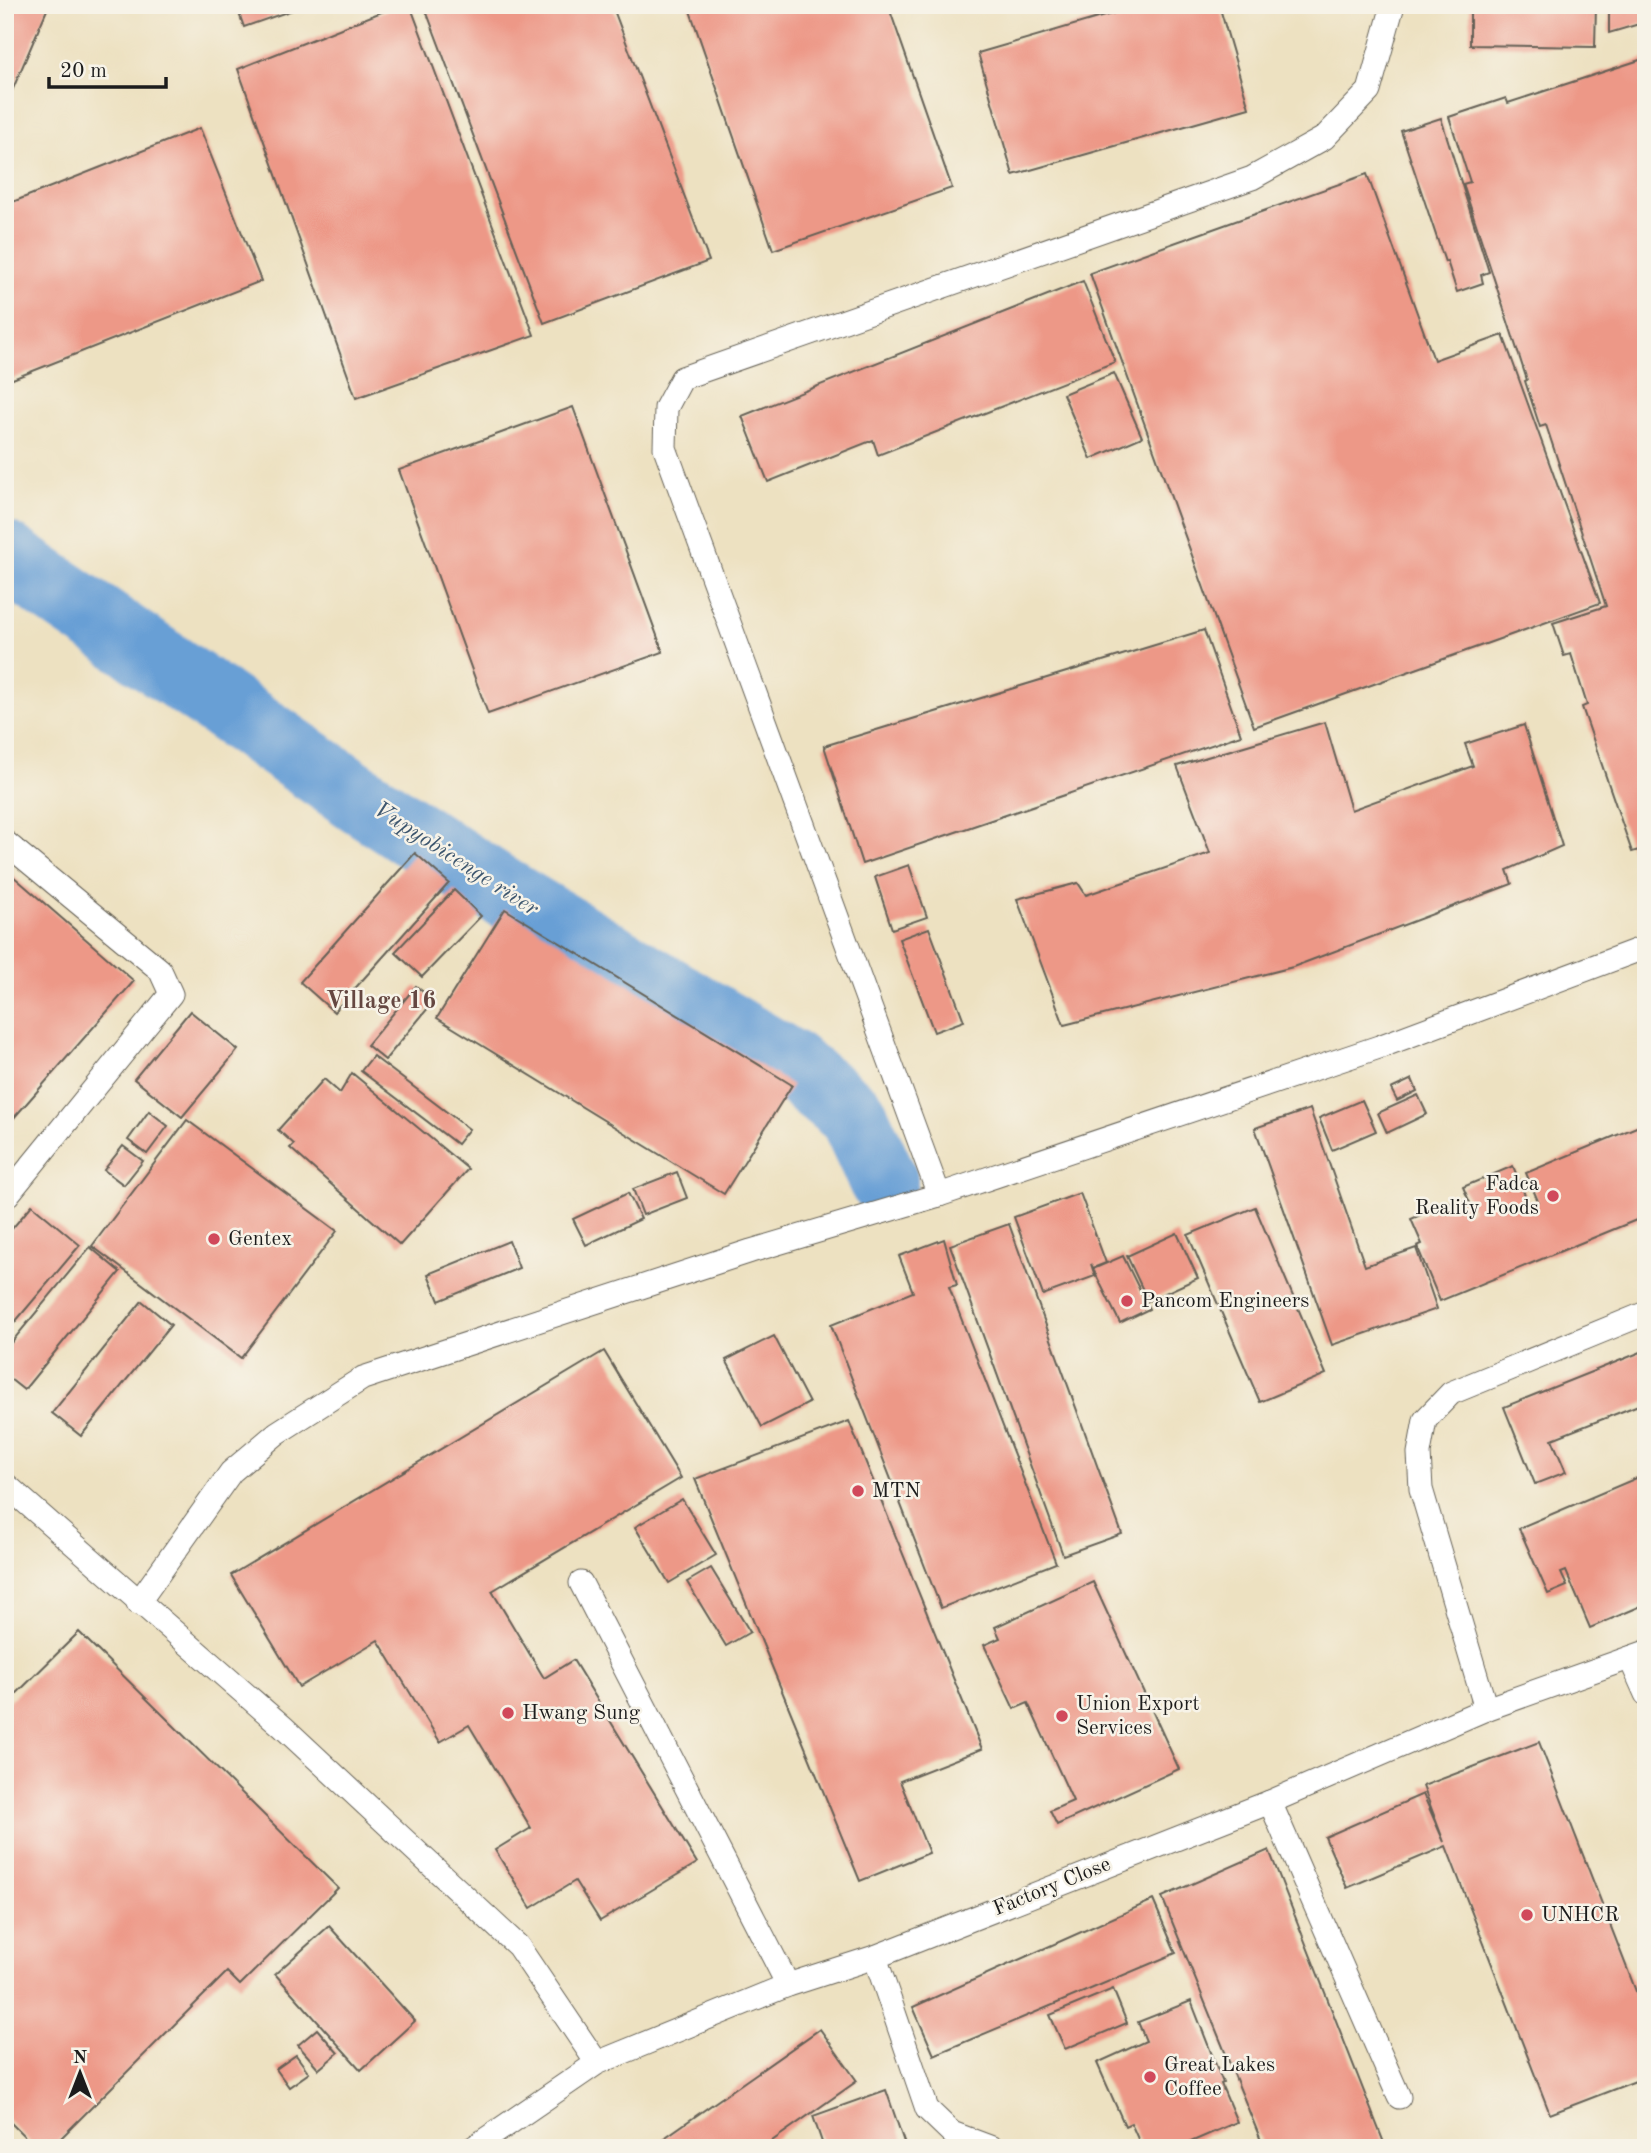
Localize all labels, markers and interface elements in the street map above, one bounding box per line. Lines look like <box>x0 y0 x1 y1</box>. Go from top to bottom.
scale bar <box>49 46 166 90</box>
text: 20 m <box>60 61 107 82</box>
water label: Vupyobicenge river <box>369 797 543 922</box>
district label: Village 16 <box>326 990 436 1014</box>
place label: Fadca Reality Foods <box>1415 1174 1539 1219</box>
marker: Fadca Reality Foods <box>1545 1188 1561 1204</box>
place label: Gentex <box>228 1229 292 1250</box>
marker: Gentex <box>206 1231 222 1247</box>
place label: Pancom Engineers <box>1141 1291 1309 1312</box>
marker: Pancom Engineers <box>1119 1293 1135 1309</box>
place label: MTN <box>872 1481 921 1502</box>
marker: MTN <box>850 1483 866 1499</box>
place label: Union Export Services <box>1076 1694 1200 1739</box>
place label: Hwang Sung <box>522 1703 641 1724</box>
marker: Hwang Sung <box>500 1705 516 1721</box>
marker: Union Export Services <box>1054 1708 1070 1724</box>
street label: Factory Close <box>990 1854 1114 1920</box>
place label: UNHCR <box>1541 1905 1619 1926</box>
marker: UNHCR <box>1519 1907 1535 1923</box>
north arrow <box>46 2038 116 2108</box>
text: N <box>73 2049 88 2068</box>
place label: Great Lakes Coffee <box>1164 2055 1275 2100</box>
marker: Great Lakes Coffee <box>1142 2069 1158 2085</box>

